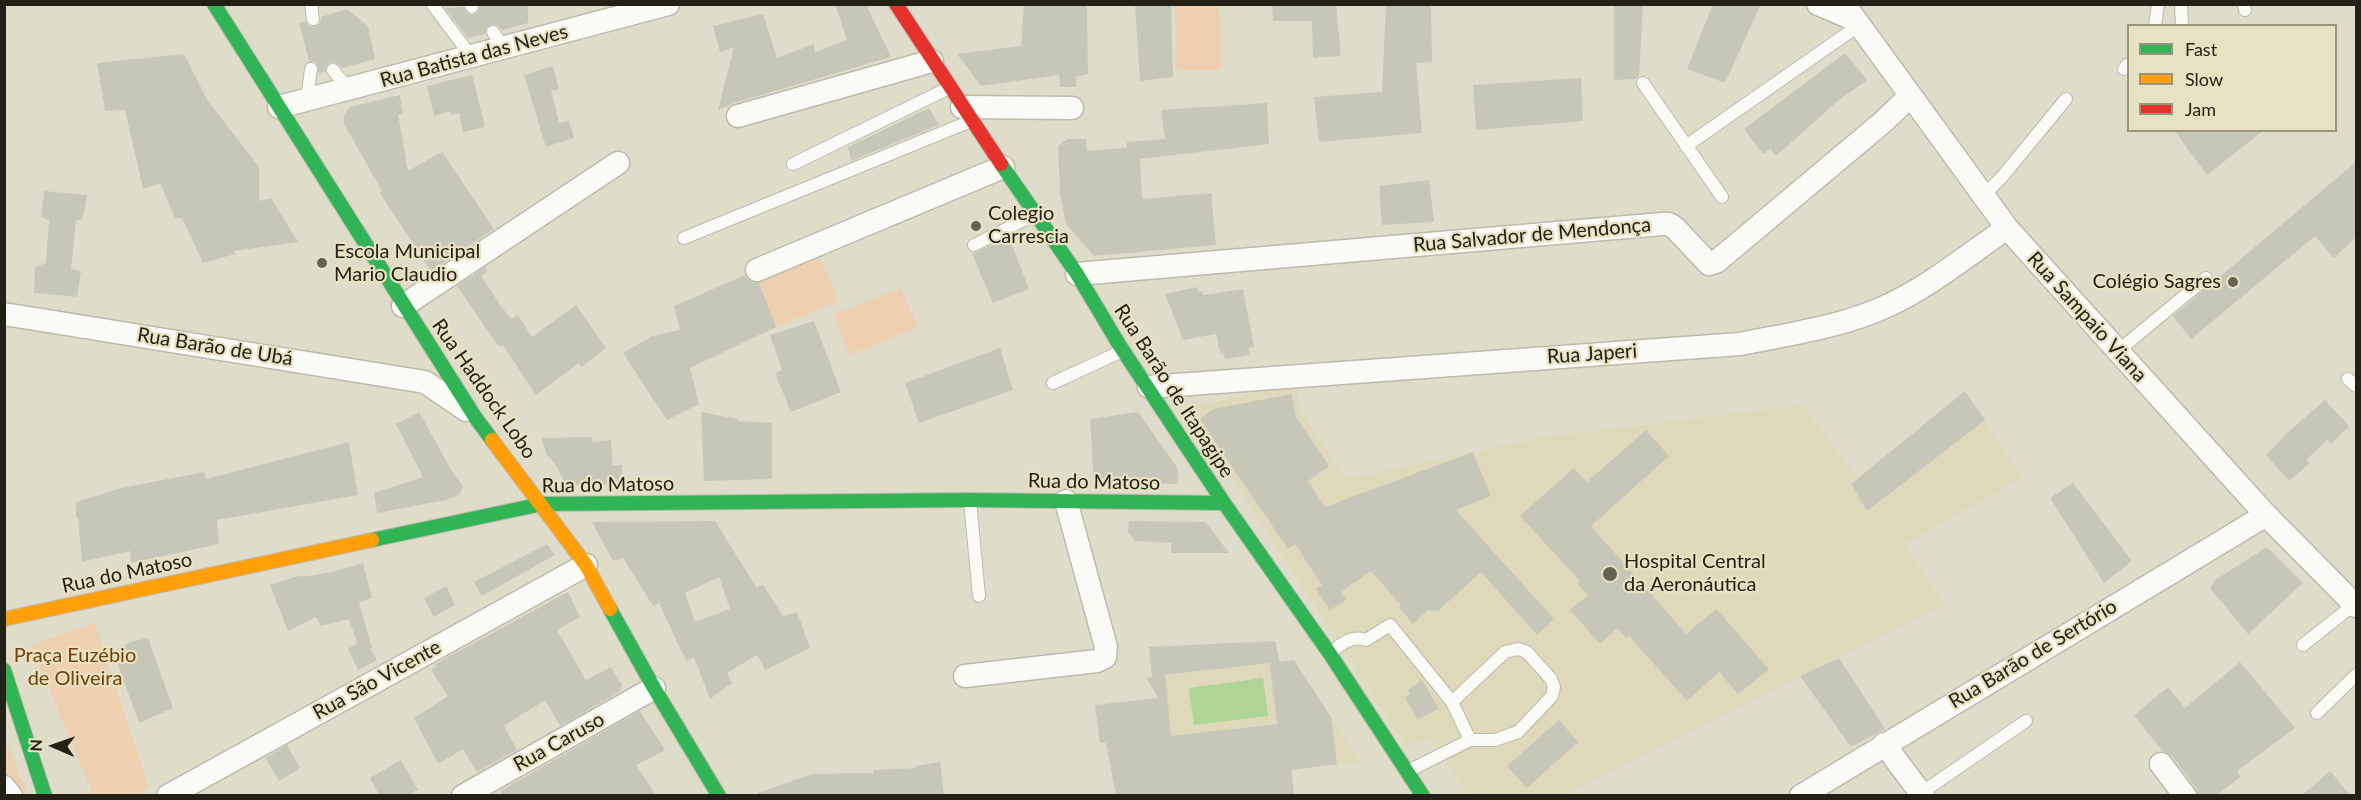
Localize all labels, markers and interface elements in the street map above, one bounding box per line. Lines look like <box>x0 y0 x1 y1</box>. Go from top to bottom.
street label: Rua Batista das Neves <box>377 19 571 93</box>
legend <box>2127 24 2337 132</box>
text: Fast <box>2185 38 2217 60</box>
text: Slow <box>2185 68 2223 90</box>
text: Jam <box>2185 98 2216 120</box>
place label: Colegio Carrescia <box>988 202 1069 249</box>
street label: Rua Salvador de Mendonça <box>1412 213 1652 257</box>
marker: Colegio Carrescia <box>969 219 983 233</box>
place label: Escola Municipal Mario Claudio <box>334 240 480 287</box>
street label: Rua Sampaio Viana <box>2022 247 2152 387</box>
marker: Escola Municipal Mario Claudio <box>315 256 329 270</box>
place label: Colégio Sagres <box>2092 270 2221 294</box>
marker: Colégio Sagres <box>2226 275 2240 289</box>
street label: Rua Barão de Itapagipe <box>1109 300 1239 482</box>
street label: Rua Haddock Lobo <box>427 314 541 464</box>
street label: Rua Barão de Ubá <box>136 323 294 371</box>
street label: Rua Japeri <box>1546 339 1638 369</box>
street label: Rua do Matoso <box>1028 469 1160 495</box>
street label: Rua do Matoso <box>542 472 674 498</box>
street label: Rua do Matoso <box>60 547 194 599</box>
place label: Hospital Central da Aeronáutica <box>1624 550 1766 597</box>
marker: Hospital Central da Aeronáutica <box>1601 565 1619 583</box>
street label: Rua Barão de Sertório <box>1945 594 2121 714</box>
street label: Rua São Vicente <box>309 635 445 725</box>
park label: Praça Euzébio de Oliveira <box>14 644 136 691</box>
street label: Rua Caruso <box>509 707 609 777</box>
north arrow <box>24 716 84 776</box>
text: N <box>26 739 45 752</box>

